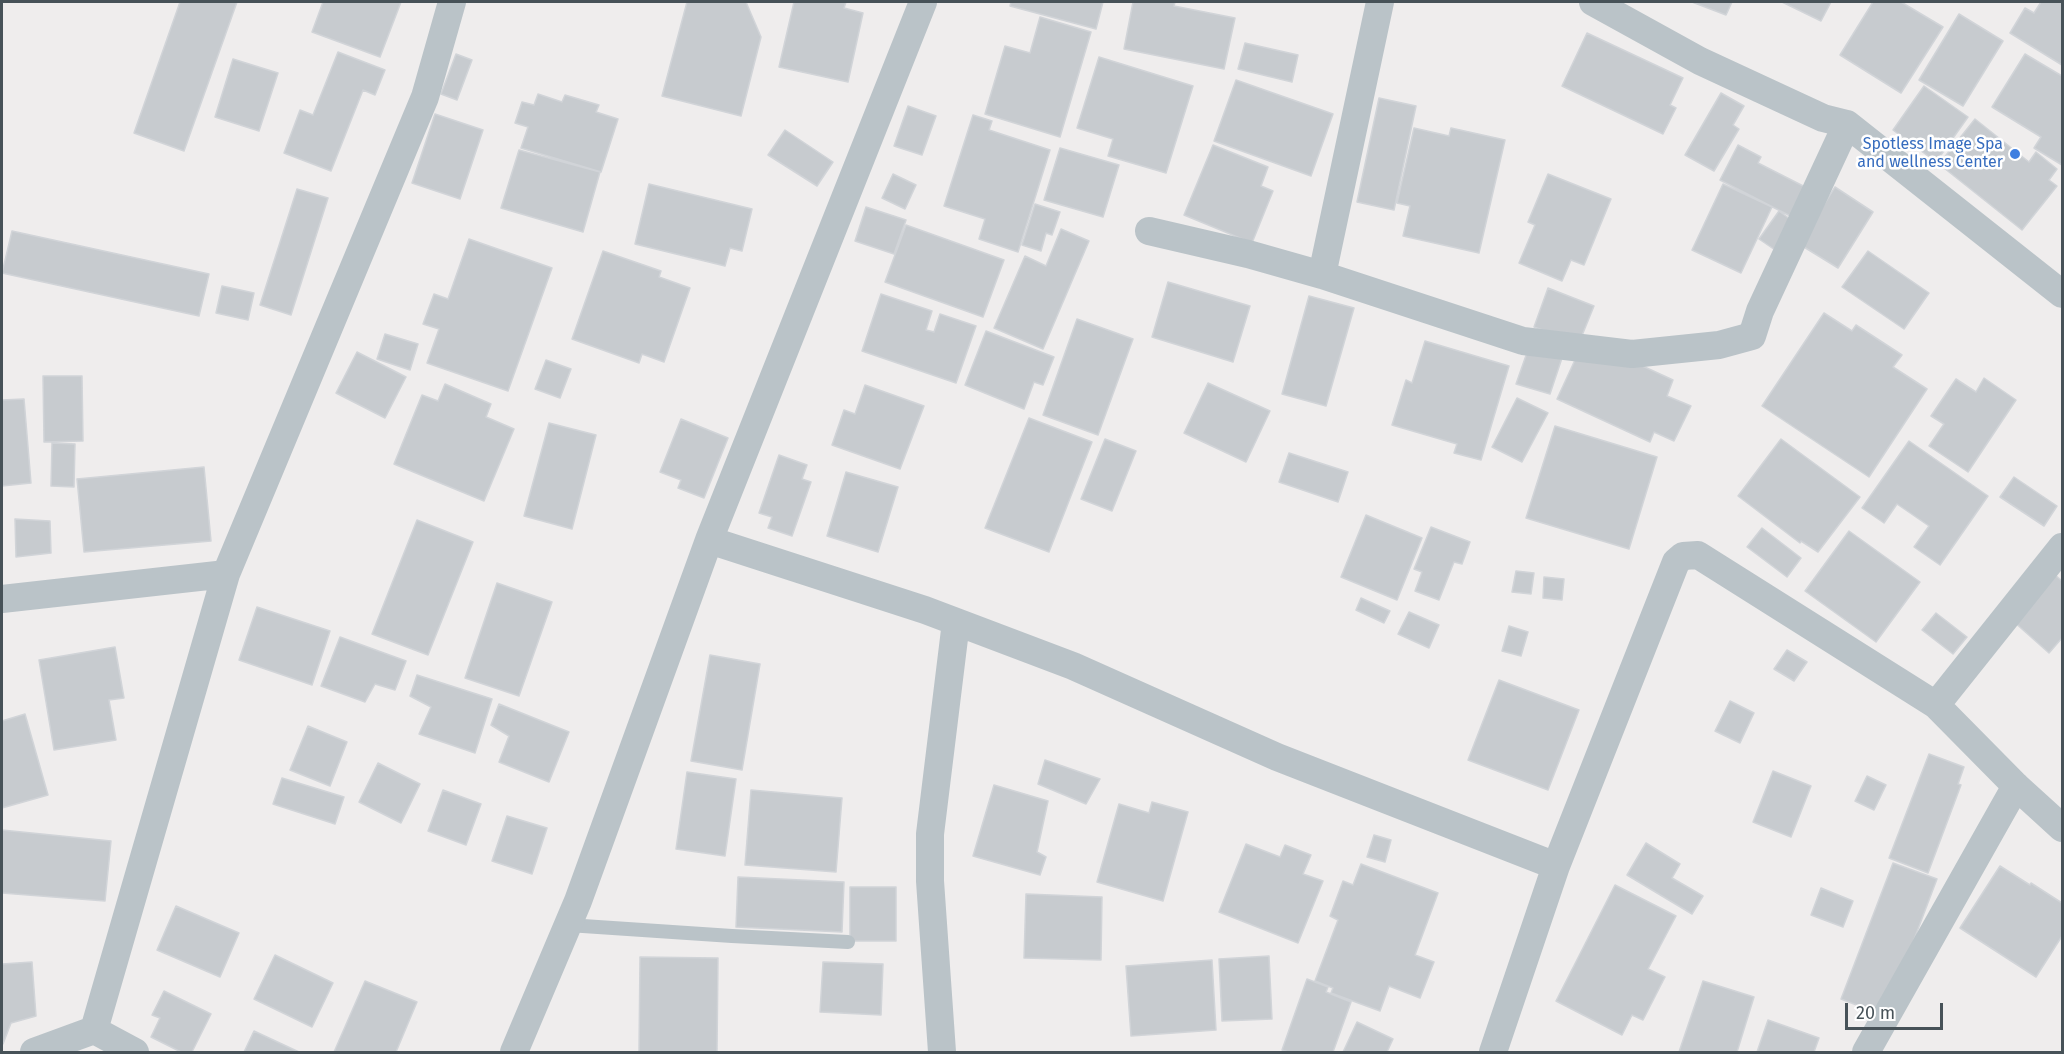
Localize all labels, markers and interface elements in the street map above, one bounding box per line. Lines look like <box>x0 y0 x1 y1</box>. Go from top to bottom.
place label: Spotless Image Spa and wellness Center <box>1857 135 2003 173</box>
marker: Spotless Image Spa and wellness Center <box>2008 147 2022 161</box>
scale bar <box>1848 991 1946 1029</box>
text: 20 m <box>1856 1002 1895 1024</box>

